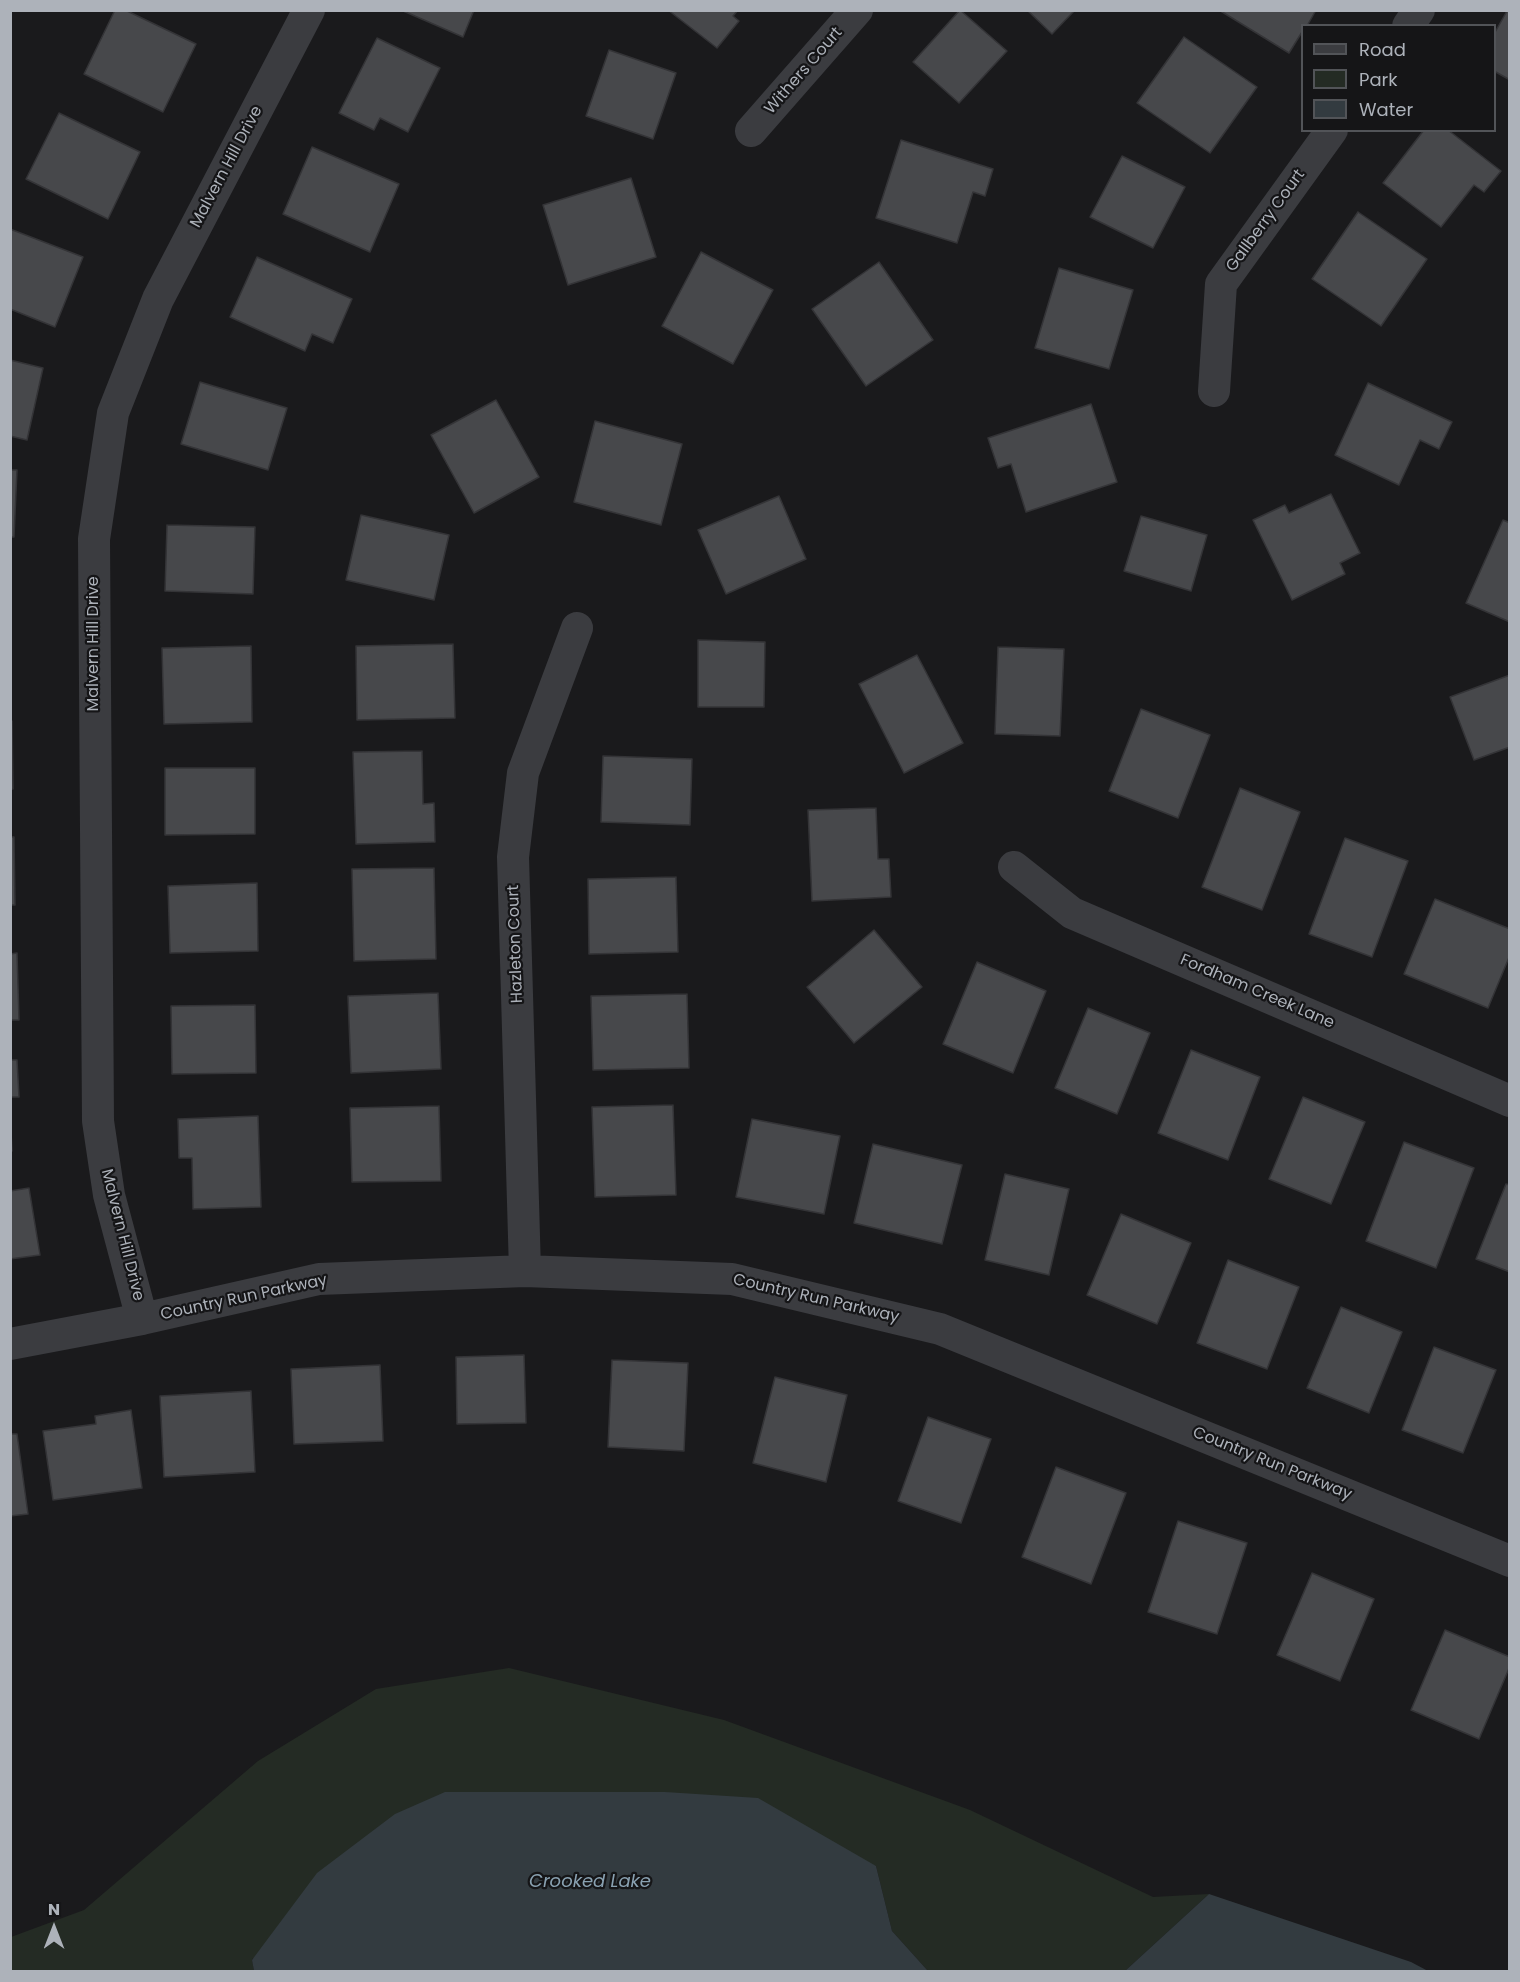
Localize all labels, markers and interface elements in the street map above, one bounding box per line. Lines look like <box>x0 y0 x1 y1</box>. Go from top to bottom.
street label: Withers Court <box>761 24 847 118</box>
legend <box>1301 24 1496 132</box>
text: Road <box>1359 37 1406 62</box>
text: Park <box>1359 67 1398 92</box>
text: Water <box>1359 97 1413 122</box>
street label: Malvern Hill Drive <box>187 103 267 231</box>
street label: Gallberry Court <box>1222 166 1310 276</box>
street label: Malvern Hill Drive <box>84 576 104 712</box>
street label: Hazleton Court <box>504 885 528 1003</box>
street label: Fordham Creek Lane <box>1177 951 1337 1033</box>
street label: Malvern Hill Drive <box>96 1167 148 1303</box>
street label: Country Run Parkway <box>159 1271 329 1325</box>
street label: Country Run Parkway <box>731 1271 901 1327</box>
street label: Country Run Parkway <box>1190 1423 1354 1505</box>
water label: Crooked Lake <box>529 1871 651 1893</box>
north arrow <box>24 1898 84 1958</box>
text: N <box>48 1898 60 1921</box>

